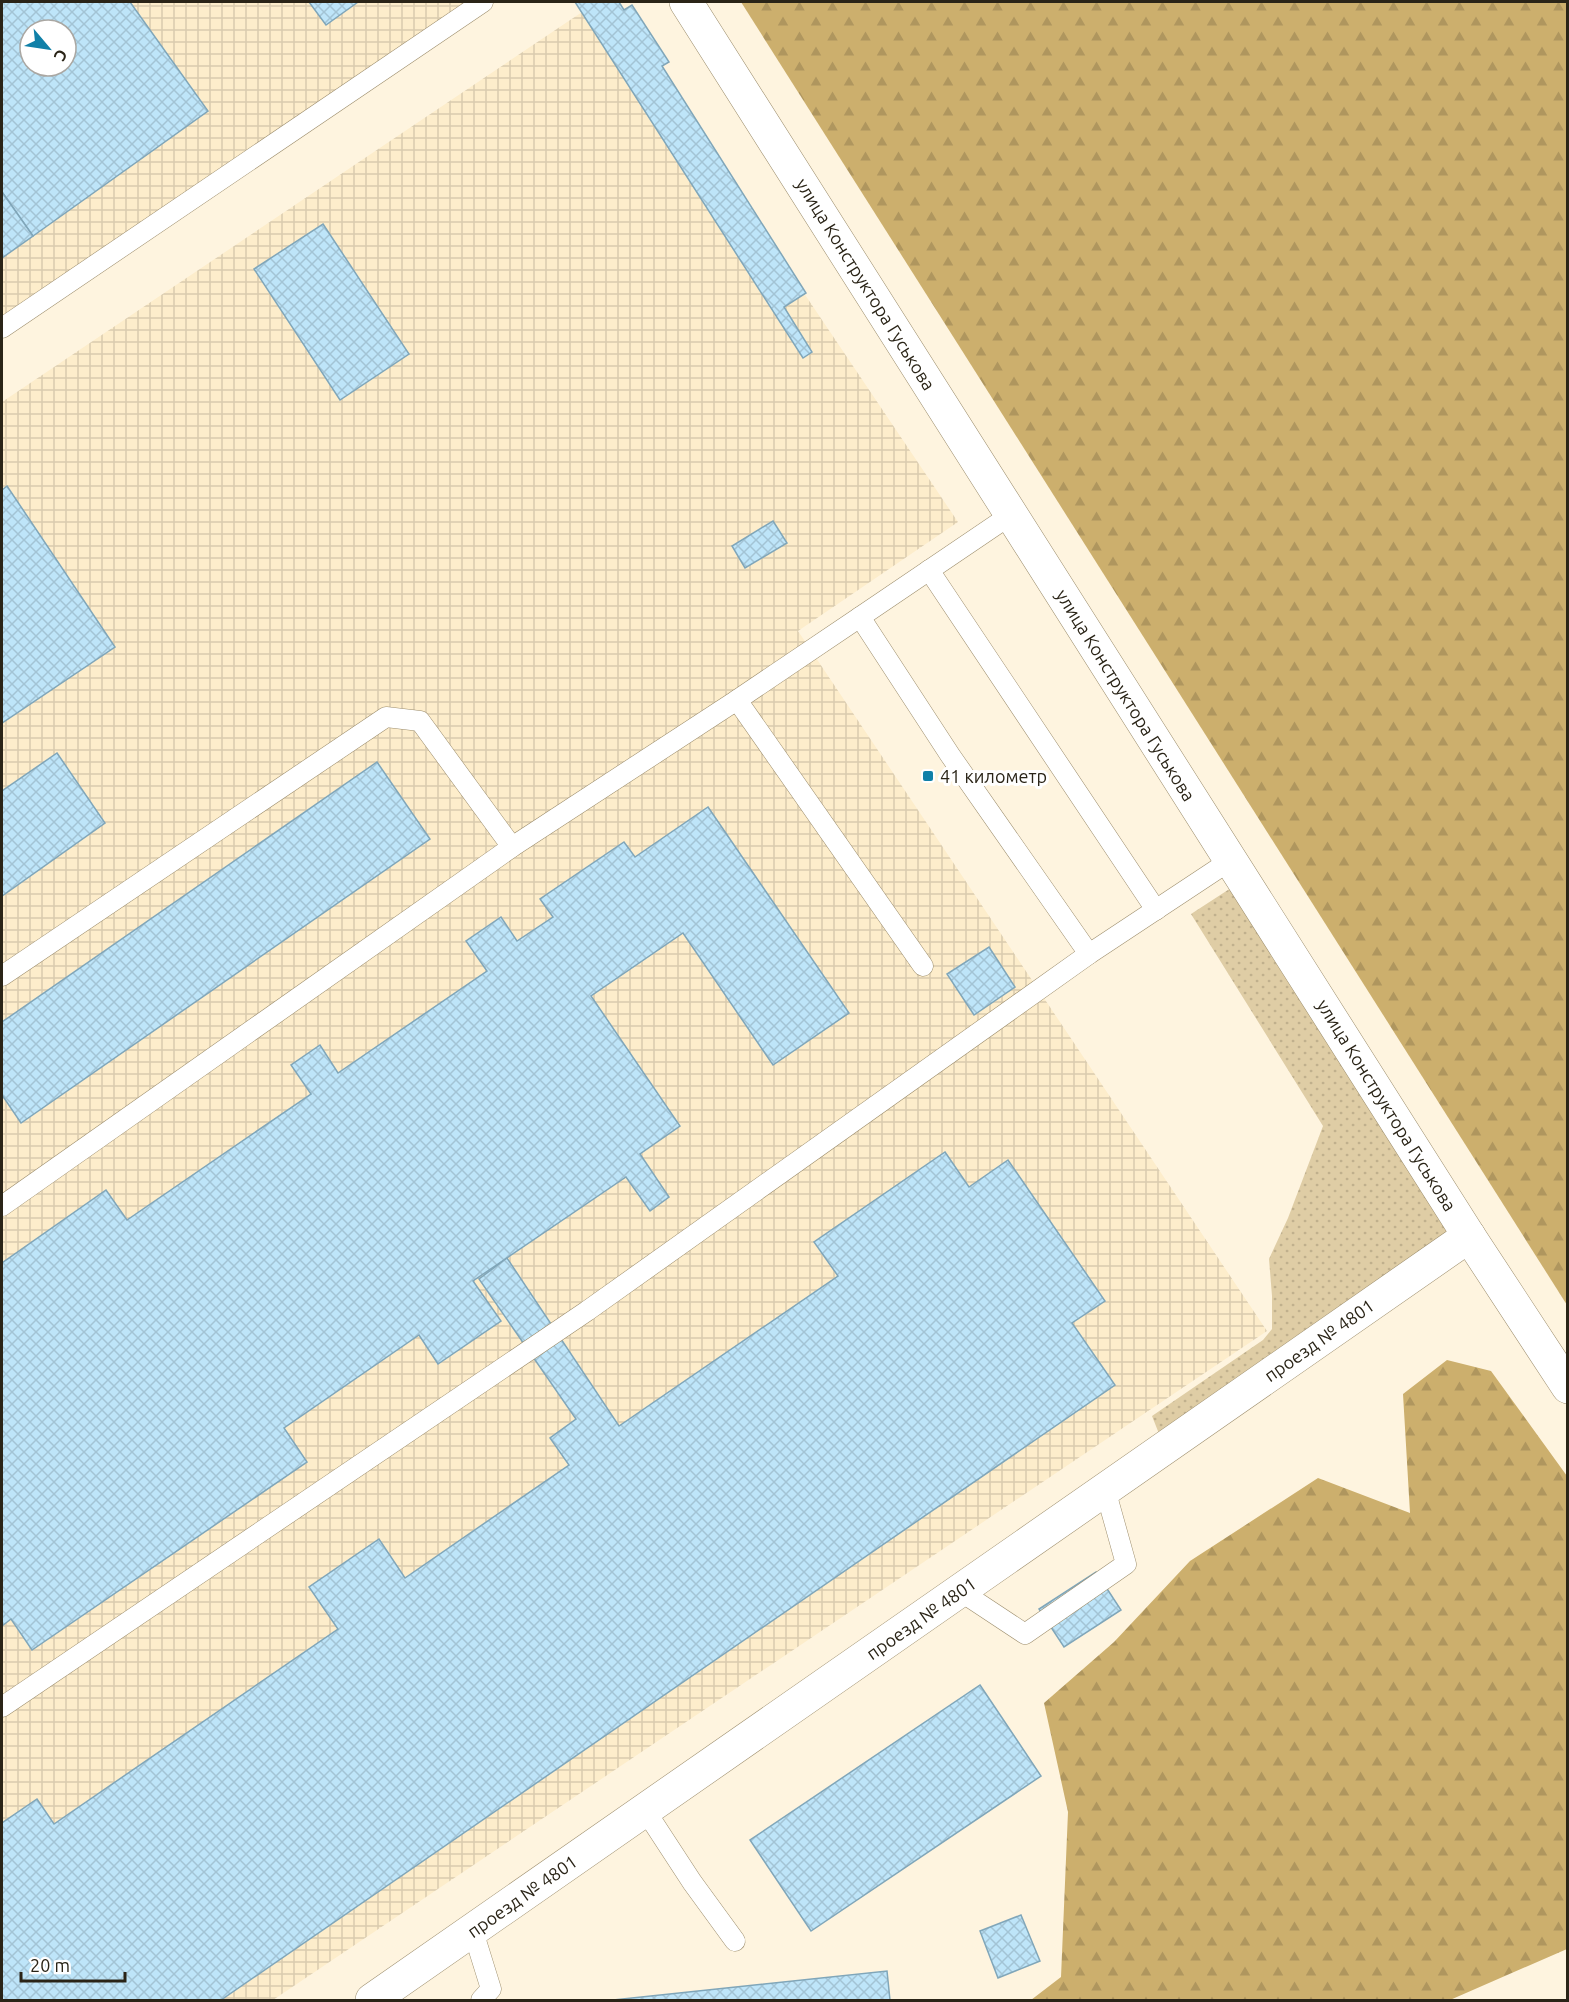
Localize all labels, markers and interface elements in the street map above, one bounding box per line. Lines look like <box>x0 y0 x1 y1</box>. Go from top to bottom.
north arrow <box>18 18 78 78</box>
text: С <box>51 46 71 64</box>
street label: улица Конструктора Гуськова <box>792 174 940 394</box>
street label: улица Конструктора Гуськова <box>1052 585 1200 805</box>
place label: 41 километр <box>940 766 1047 786</box>
marker: 41 километр <box>921 769 935 783</box>
street label: улица Конструктора Гуськова <box>1313 995 1461 1215</box>
street label: проезд № 4801 <box>1260 1295 1378 1385</box>
street label: проезд № 4801 <box>862 1573 980 1663</box>
street label: проезд № 4801 <box>463 1851 581 1941</box>
scale bar <box>21 1945 124 1983</box>
text: 20 m <box>30 1955 70 1975</box>

